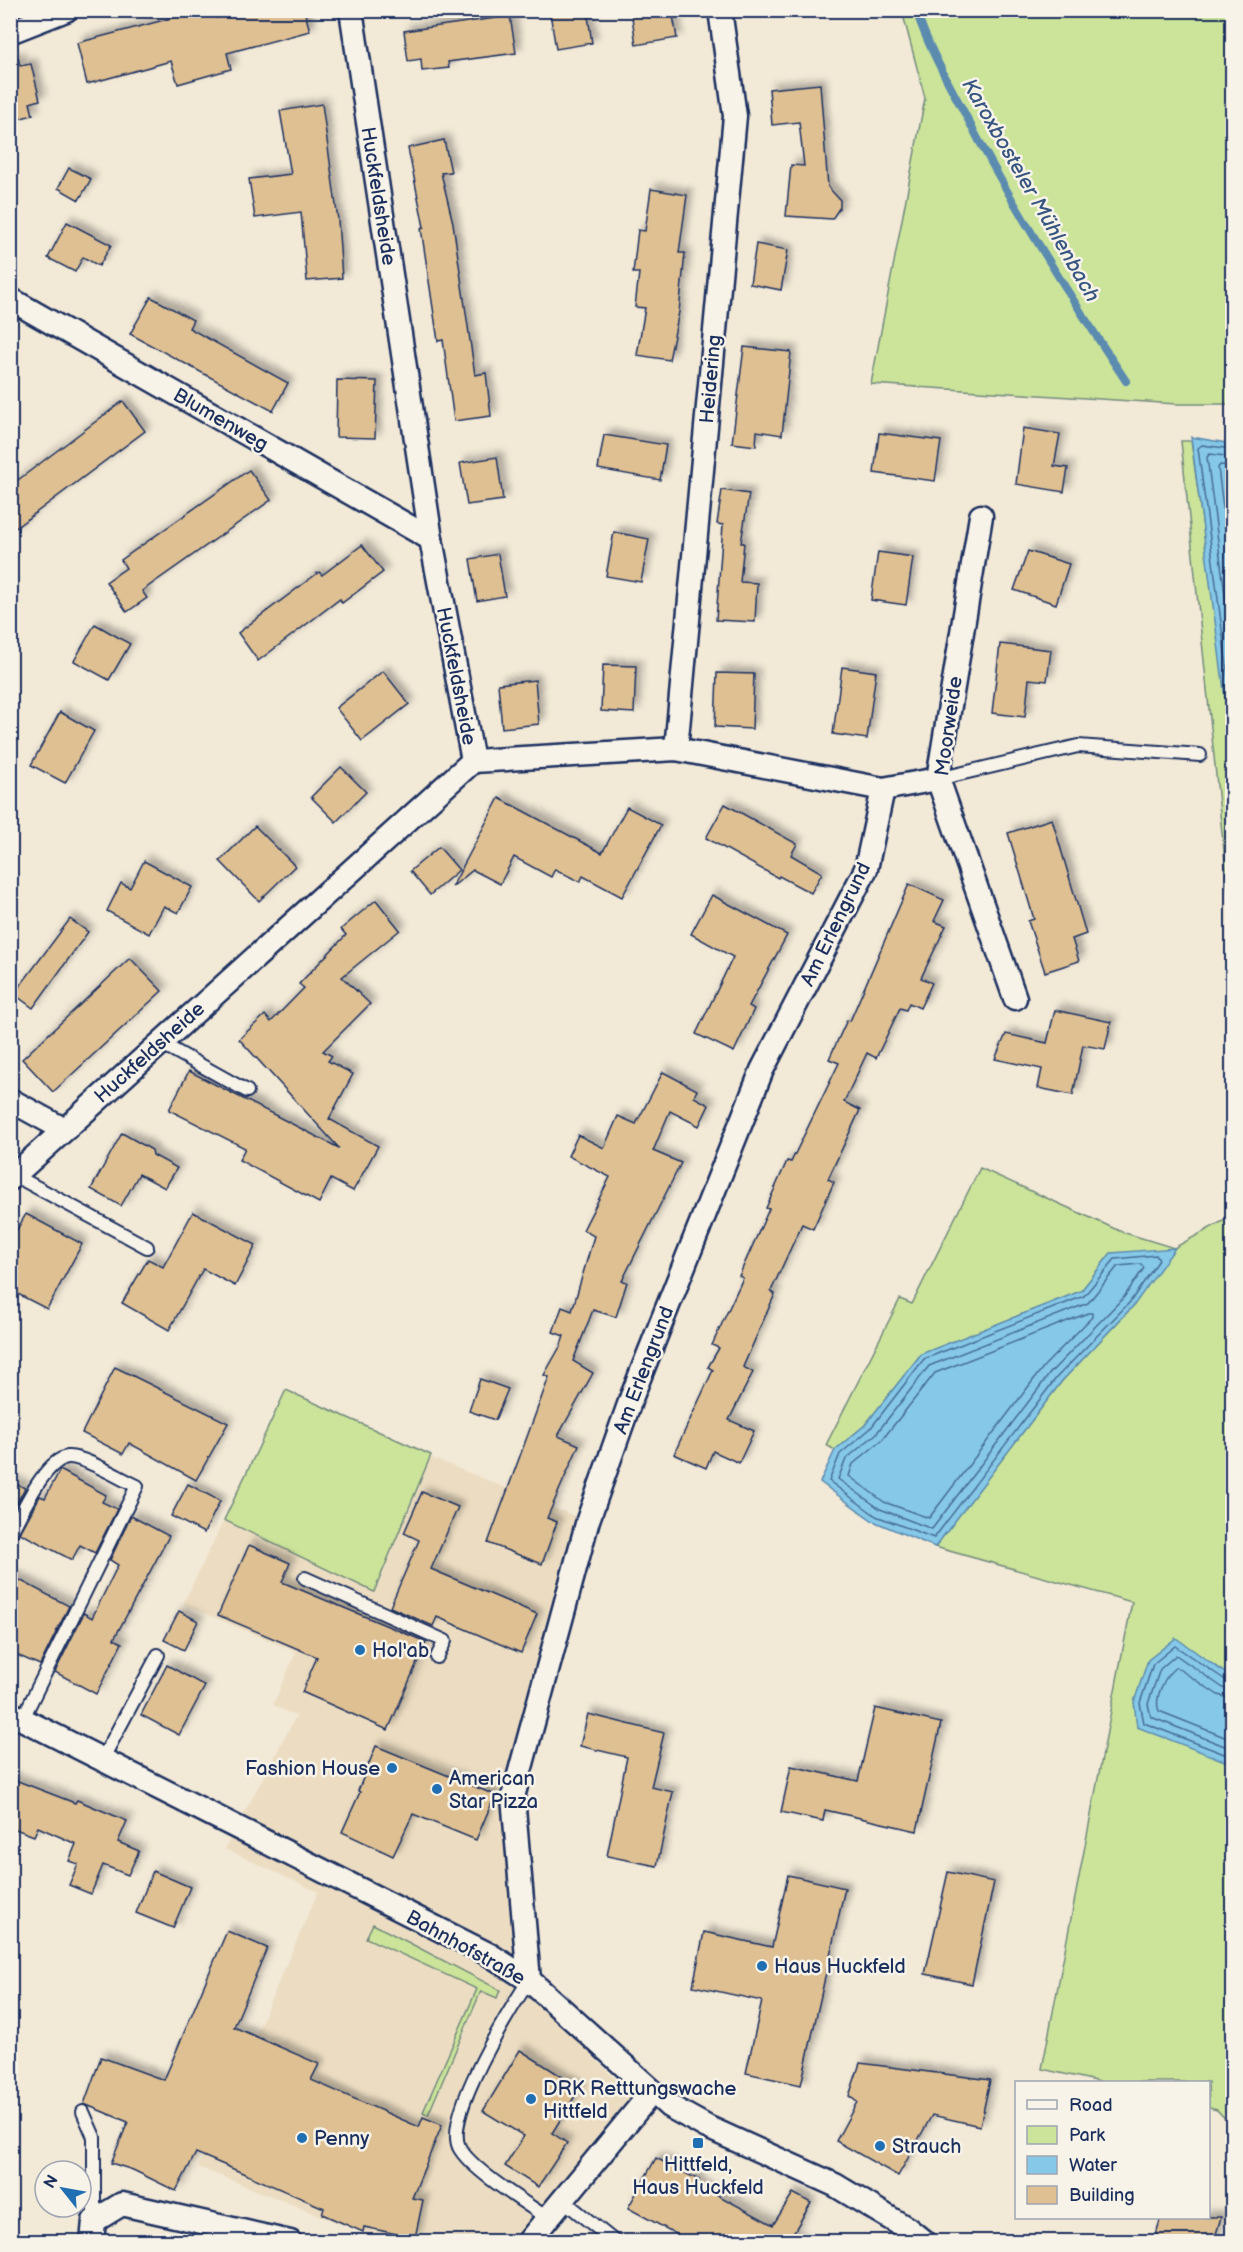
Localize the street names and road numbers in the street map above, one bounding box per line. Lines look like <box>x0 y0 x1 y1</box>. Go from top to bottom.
street label: Huckfeldsheide <box>355 125 401 267</box>
street label: Heidering <box>695 334 727 425</box>
street label: Blumenweg <box>169 383 272 457</box>
street label: Huckfeldsheide <box>431 605 481 747</box>
street label: Moorweide <box>930 675 968 777</box>
street label: Am Erlengrund <box>796 859 876 990</box>
street label: Huckfeldsheide <box>90 997 210 1109</box>
street label: Am Erlengrund <box>609 1303 679 1438</box>
street label: Bahnhofstraße <box>402 1905 529 1991</box>

